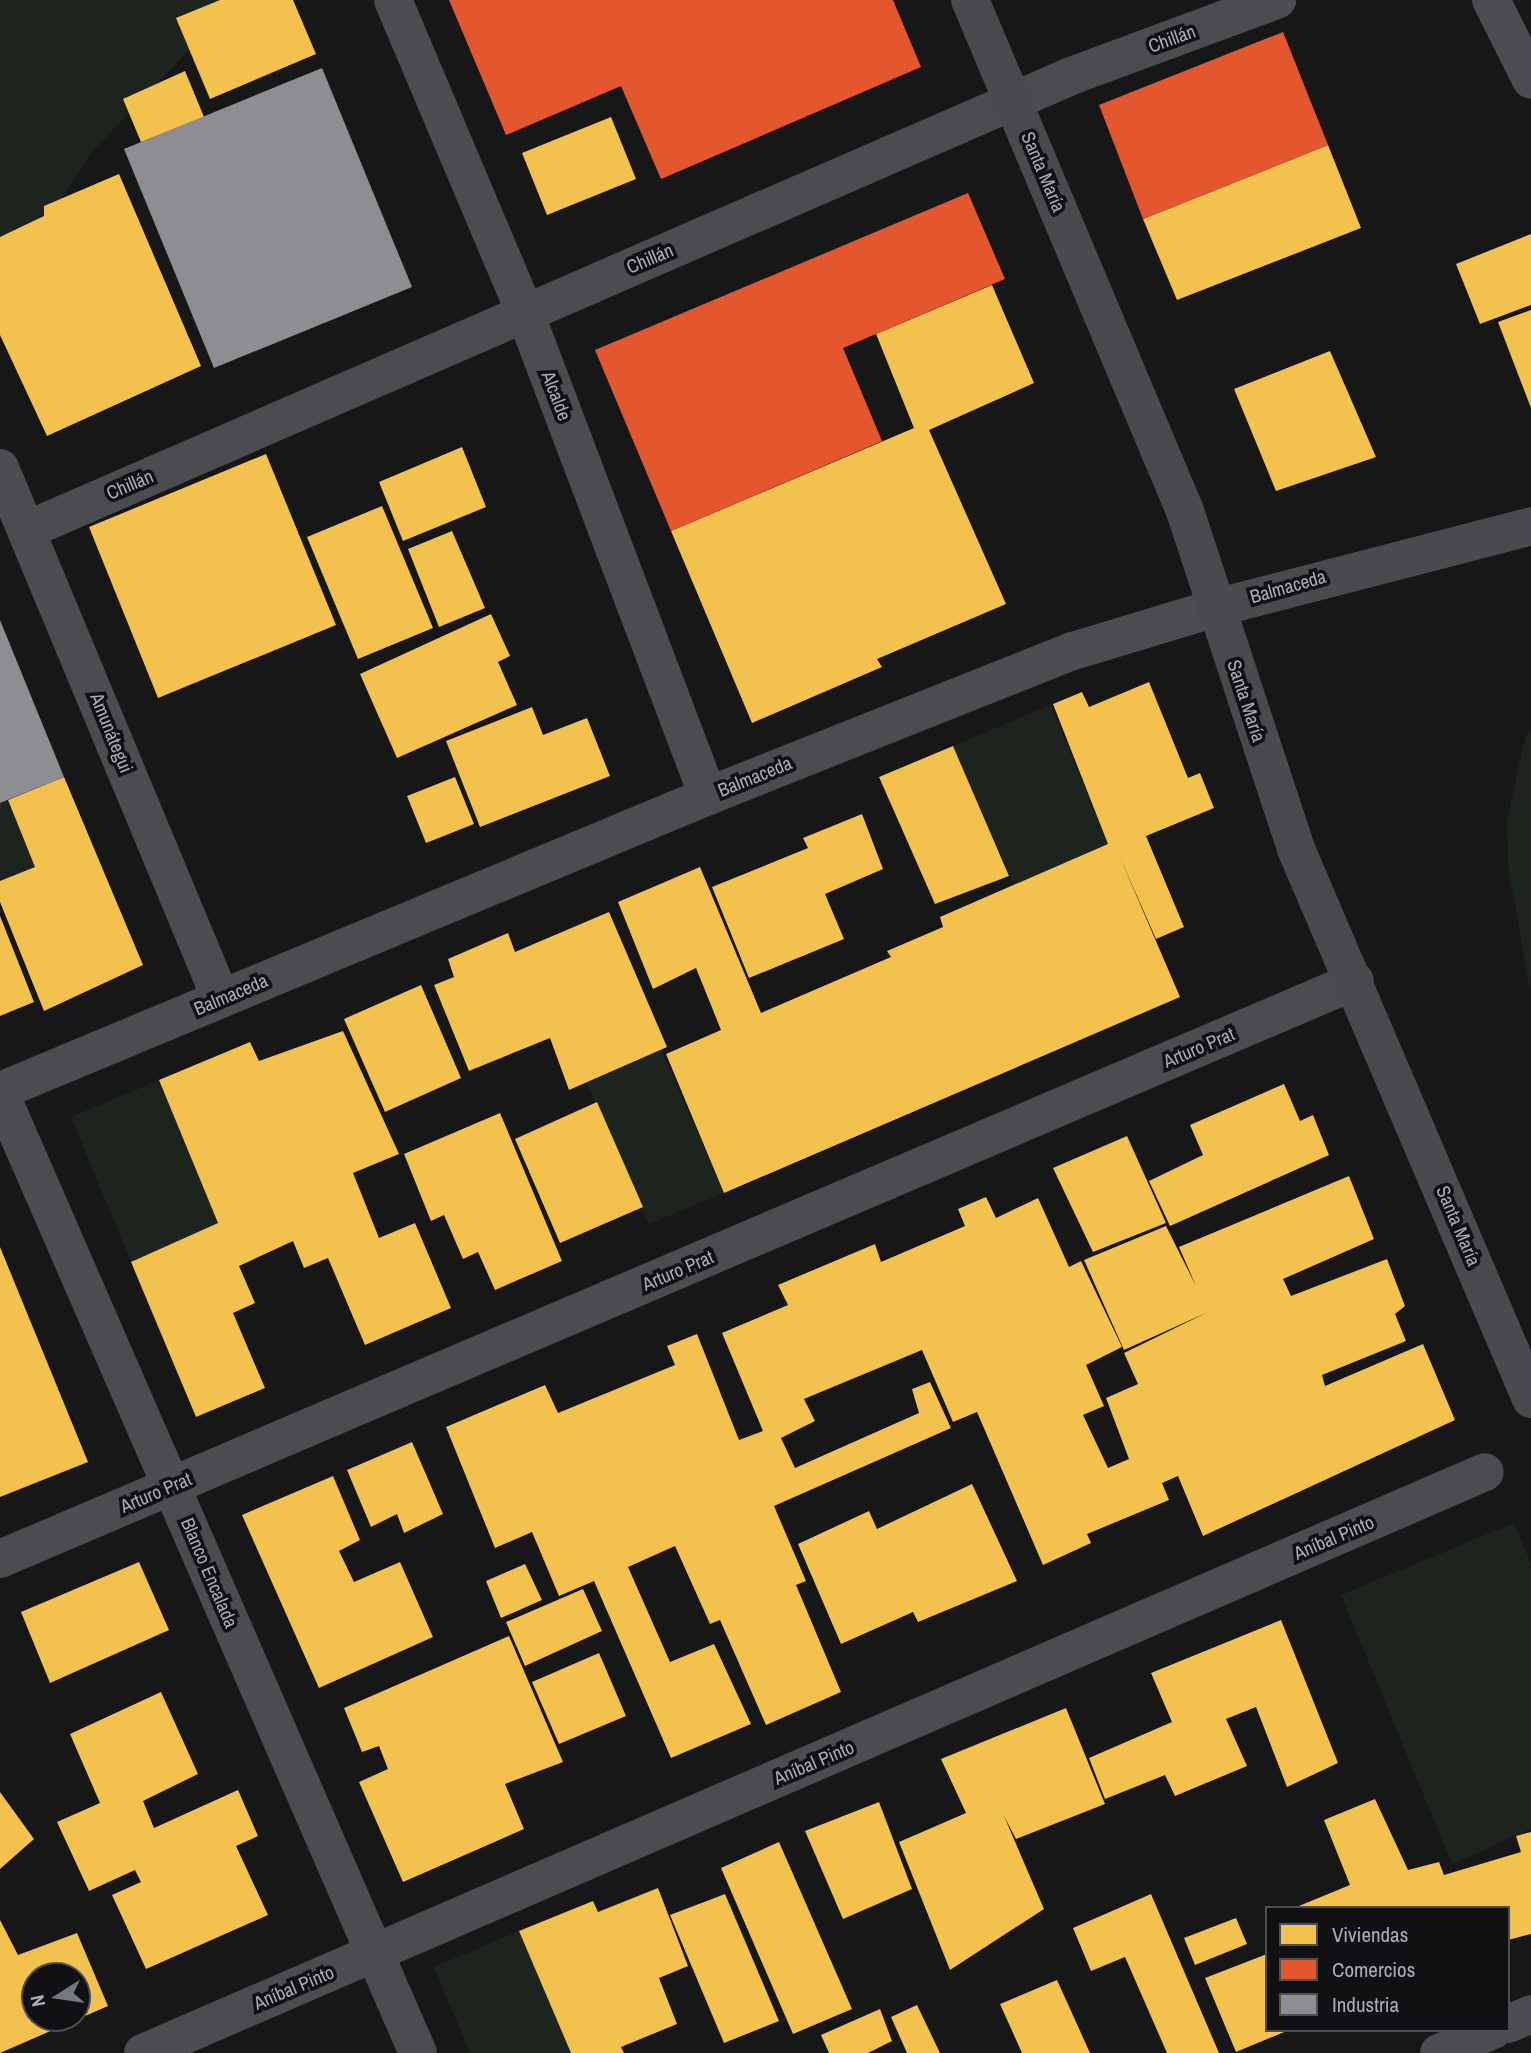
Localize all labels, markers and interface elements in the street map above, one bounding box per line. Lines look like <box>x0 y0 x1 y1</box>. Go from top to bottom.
street label: Chillán <box>1145 20 1199 58</box>
street label: Santa María <box>1016 128 1070 216</box>
street label: Chillán <box>623 239 677 279</box>
street label: Alcalde <box>536 368 576 424</box>
street label: Chillán <box>103 465 157 505</box>
street label: Balmaceda <box>1247 565 1329 609</box>
street label: Santa María <box>1222 657 1270 745</box>
street label: Amunátegui <box>85 690 137 776</box>
street label: Balmaceda <box>715 752 795 802</box>
street label: Balmaceda <box>191 969 271 1021</box>
street label: Arturo Prat <box>1160 1023 1238 1073</box>
street label: Santa María <box>1431 1182 1485 1270</box>
street label: Arturo Prat <box>639 1246 717 1296</box>
street label: Arturo Prat <box>117 1468 195 1518</box>
street label: Aníbal Pinto <box>1290 1511 1378 1565</box>
street label: Blanco Encalada <box>176 1515 242 1631</box>
street label: Aníbal Pinto <box>770 1736 858 1790</box>
legend <box>1265 1906 1510 2032</box>
text: Viviendas <box>1332 1920 1408 1949</box>
text: Comercios <box>1332 1955 1415 1984</box>
street label: Aníbal Pinto <box>250 1961 338 2015</box>
north arrow <box>21 1962 91 2032</box>
text: Industria <box>1332 1990 1399 2019</box>
text: N <box>24 1993 51 2009</box>

